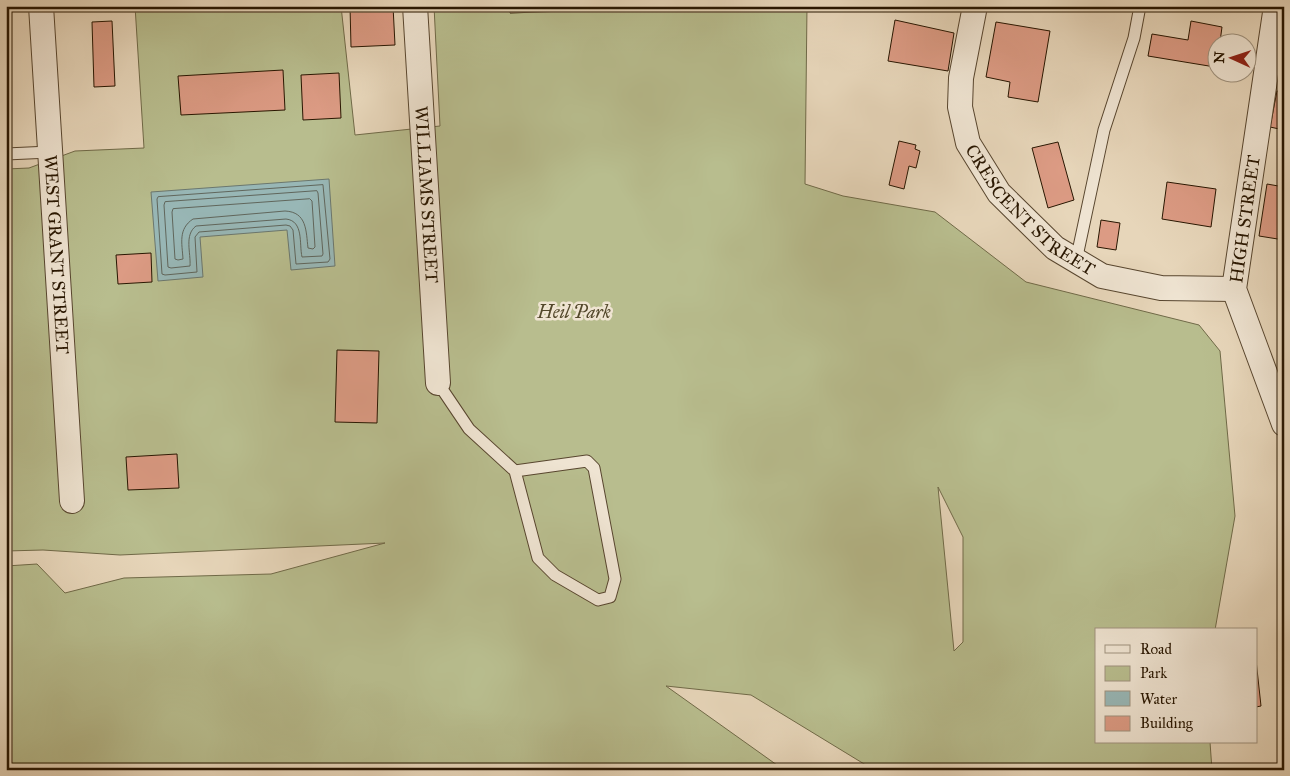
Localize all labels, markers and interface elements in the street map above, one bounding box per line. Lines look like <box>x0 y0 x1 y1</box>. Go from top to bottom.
north arrow <box>1208 32 1258 82</box>
text: N <box>1211 51 1228 64</box>
street label: WILLIAMS STREET <box>410 105 443 284</box>
street label: CRESCENT STREET <box>961 140 1099 280</box>
street label: WEST GRANT STREET <box>39 154 74 355</box>
street label: HIGH STREET <box>1225 154 1265 284</box>
park label: Heil Park <box>536 301 611 323</box>
legend <box>1095 628 1258 744</box>
text: Road <box>1140 640 1172 658</box>
text: Park <box>1140 664 1167 682</box>
text: Water <box>1140 690 1177 708</box>
text: Building <box>1140 714 1194 732</box>

